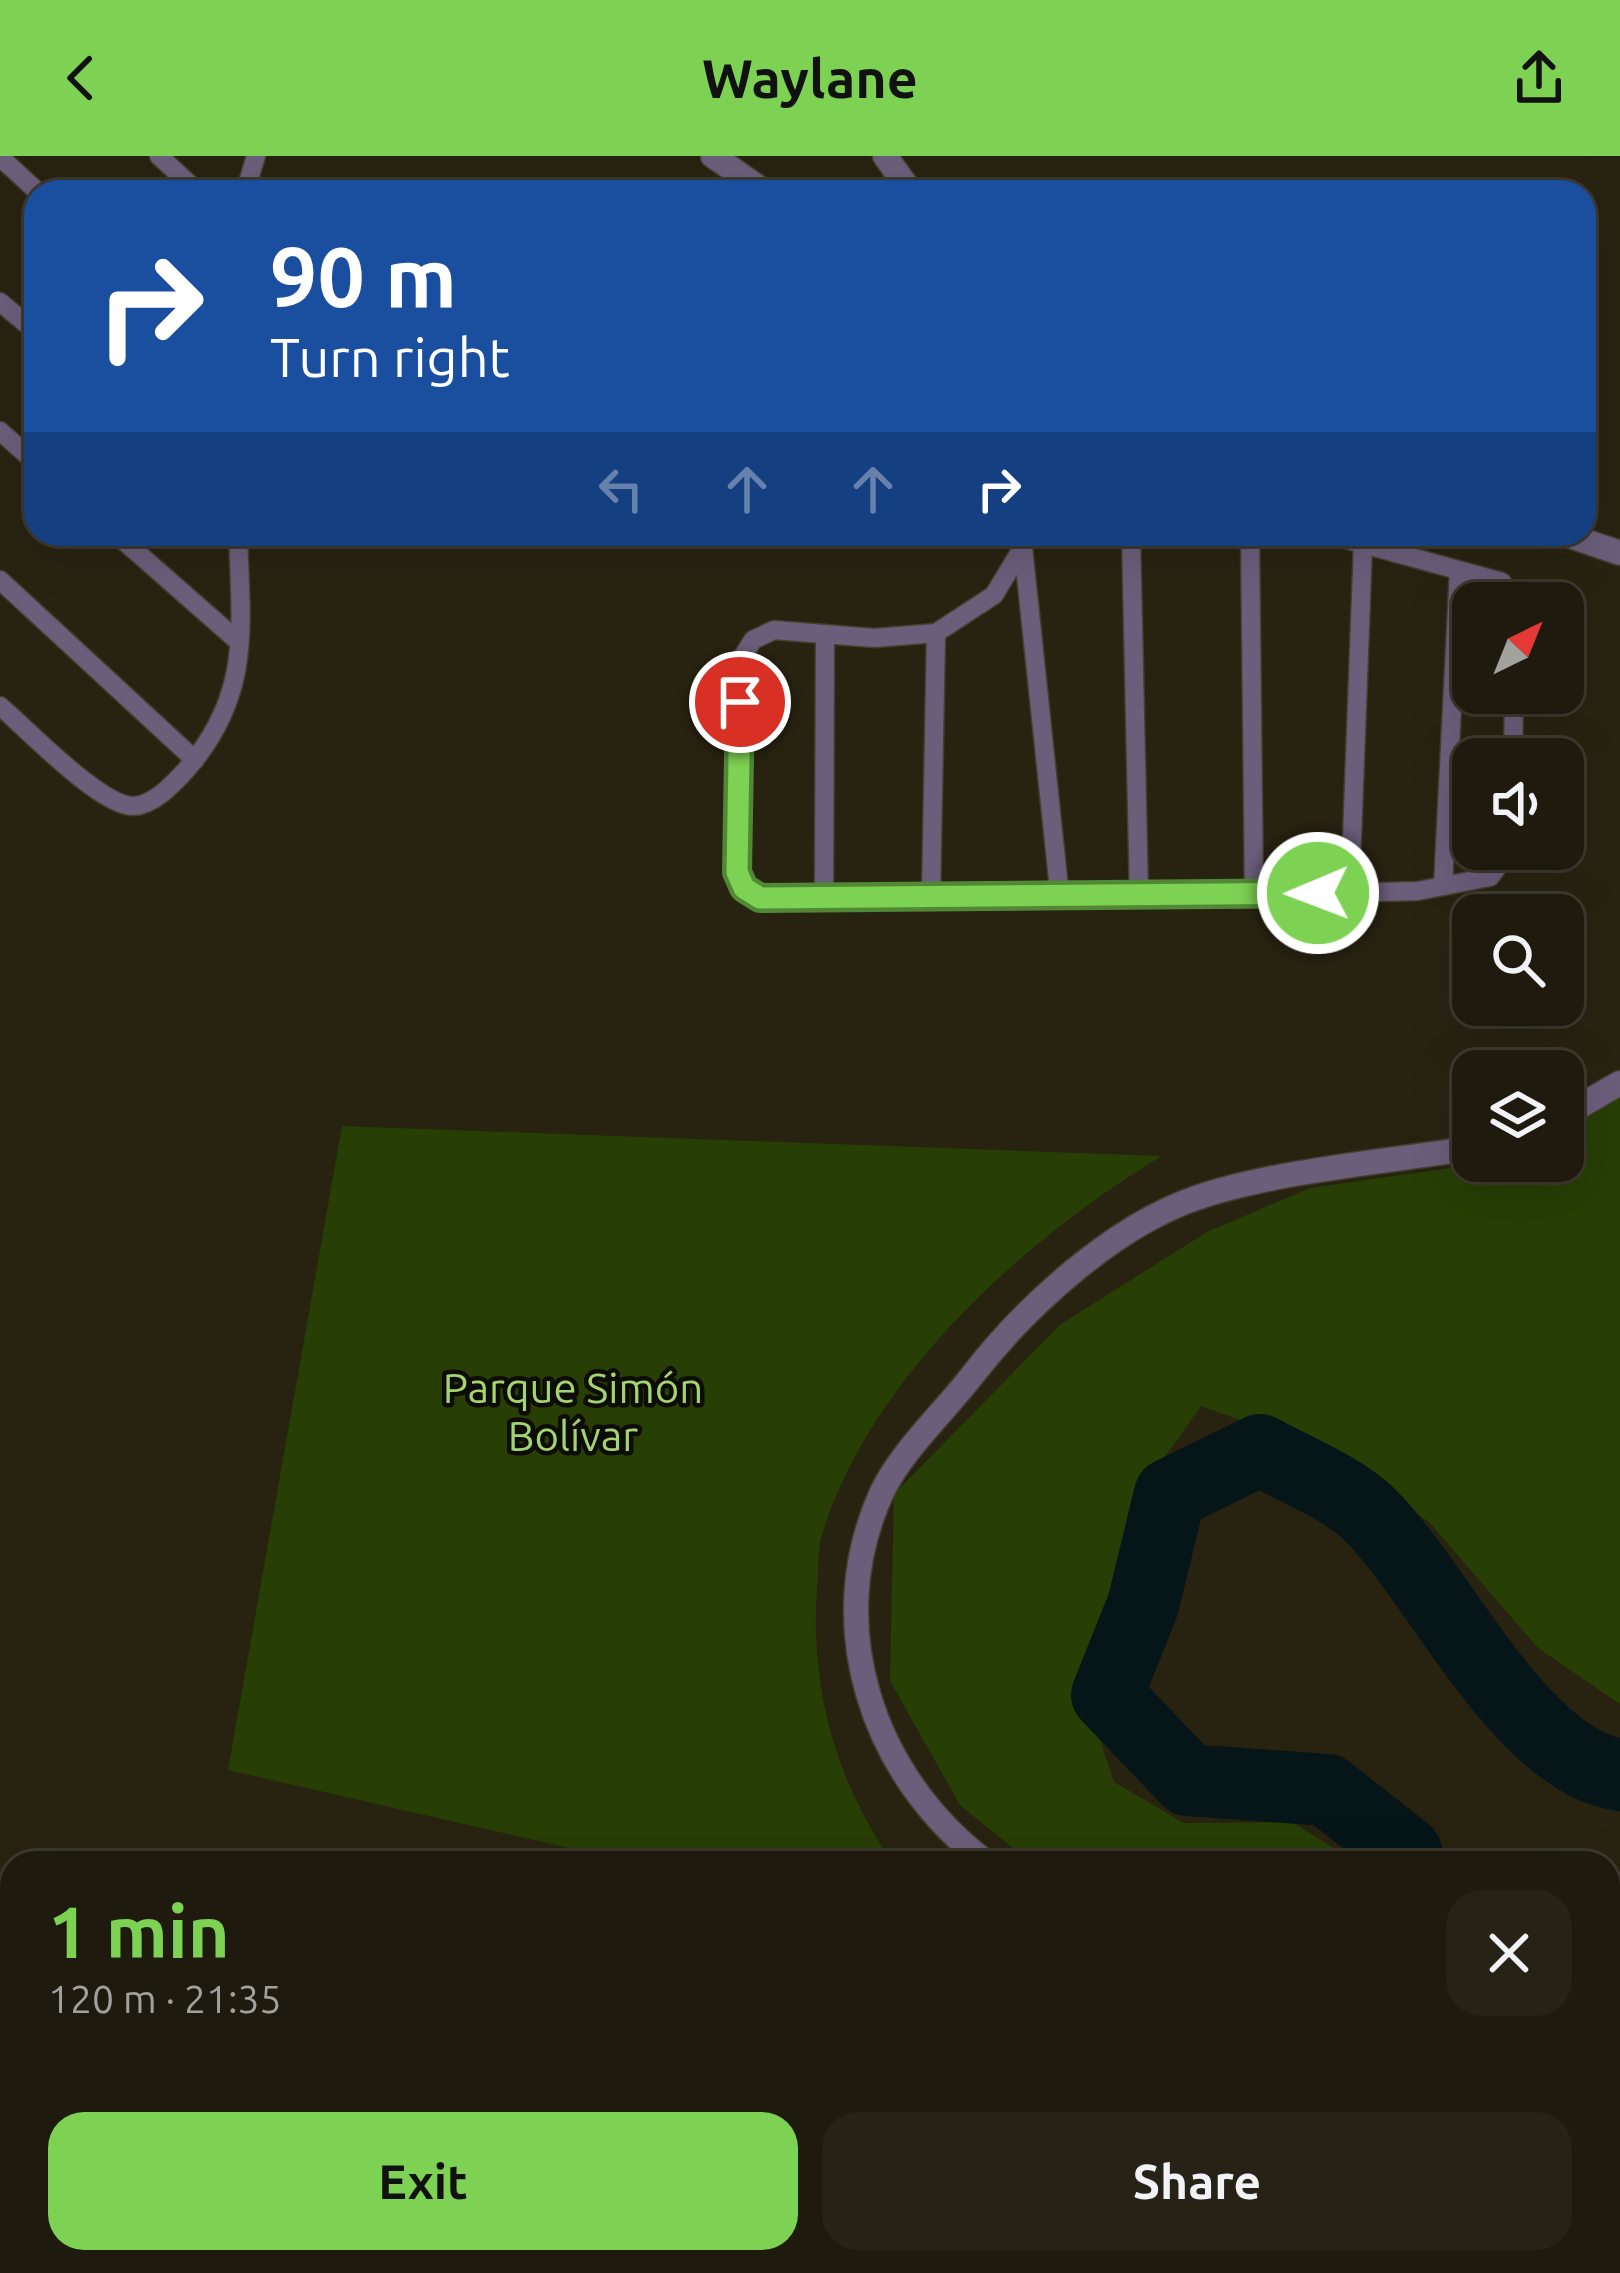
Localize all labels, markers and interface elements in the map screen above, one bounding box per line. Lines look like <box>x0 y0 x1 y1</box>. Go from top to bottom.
icon: back <box>48 45 114 111</box>
icon: share <box>1506 45 1572 111</box>
text: Waylane <box>702 48 918 108</box>
icon: right <box>72 228 228 384</box>
text: 90 m <box>270 229 457 323</box>
text: Turn right <box>270 327 510 387</box>
icon: left <box>588 456 654 522</box>
icon: ahead <box>714 456 780 522</box>
icon: ahead <box>840 456 906 522</box>
icon: right <box>966 456 1032 522</box>
north arrow <box>1452 582 1584 714</box>
map controls <box>1452 582 1584 1182</box>
pin <box>689 651 791 753</box>
icon: arrive <box>707 669 773 735</box>
button: sound <box>1452 738 1584 870</box>
position arrow <box>1255 830 1381 956</box>
button: search <box>1452 894 1584 1026</box>
button: layers <box>1452 1050 1584 1182</box>
park label: Parque Simón Bolívar <box>443 1364 703 1459</box>
button: close <box>1446 1890 1572 2016</box>
text: 1 min <box>48 1891 230 1972</box>
text: 120 m · 21:35 <box>48 1977 282 2020</box>
button: Exit <box>48 2112 798 2250</box>
button: Share <box>822 2112 1572 2250</box>

